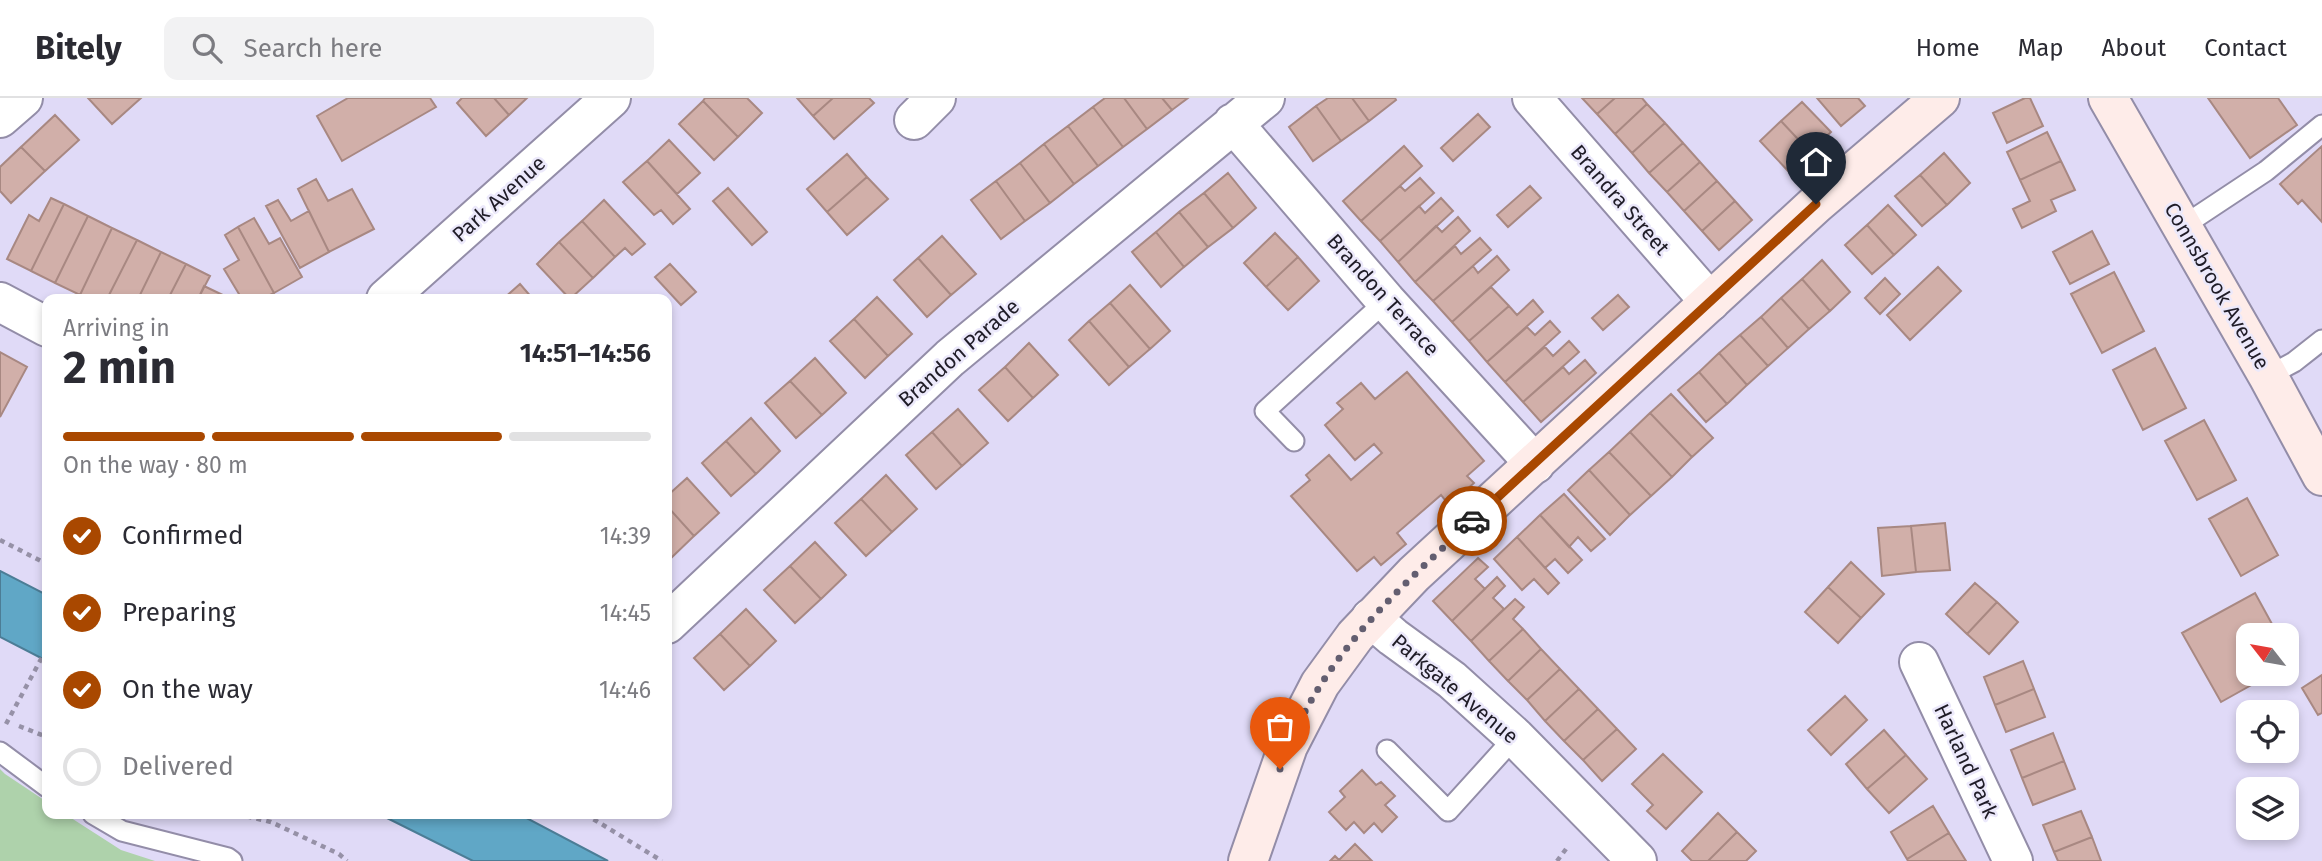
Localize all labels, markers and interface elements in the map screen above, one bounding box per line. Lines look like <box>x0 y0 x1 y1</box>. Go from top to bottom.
search box <box>164 17 654 80</box>
text: Bitely <box>35 28 122 68</box>
icon: search <box>188 29 226 67</box>
text: Search here <box>244 33 382 64</box>
text: Home <box>1916 34 1980 62</box>
text: Map <box>2018 34 2064 62</box>
text: About <box>2102 34 2166 62</box>
text: Contact <box>2204 34 2287 62</box>
pin <box>1786 132 1846 204</box>
street label: Brandra Street <box>1565 139 1675 261</box>
icon: home <box>1797 143 1835 181</box>
street label: Park Avenue <box>447 150 551 248</box>
street label: Connsbrook Avenue <box>2159 198 2275 374</box>
street label: Brandon Terrace <box>1321 228 1445 362</box>
street label: Brandon Parade <box>893 293 1025 413</box>
text: Arriving in <box>63 314 170 342</box>
text: 14:51–14:56 <box>520 338 651 369</box>
text: 2 min <box>63 340 176 395</box>
text: On the way · 80 m <box>63 451 248 479</box>
courier <box>1437 486 1507 556</box>
icon: car <box>1453 502 1491 540</box>
icon: check <box>63 517 101 555</box>
text: Confirmed <box>122 520 243 551</box>
text: 14:39 <box>600 522 651 550</box>
icon: check <box>63 594 101 632</box>
text: Preparing <box>122 597 235 628</box>
text: 14:45 <box>600 599 651 627</box>
north arrow <box>2236 623 2300 686</box>
map controls <box>2236 623 2299 840</box>
street label: Parkgate Avenue <box>1386 629 1524 749</box>
icon: check <box>63 671 101 709</box>
text: On the way <box>122 674 253 705</box>
text: 14:46 <box>599 676 651 704</box>
pin <box>1250 697 1310 769</box>
street label: Harland Park <box>1928 700 2004 822</box>
button: locate <box>2236 700 2299 763</box>
icon: bag <box>1261 708 1299 746</box>
text: Delivered <box>122 751 234 782</box>
button: layers <box>2236 777 2299 840</box>

